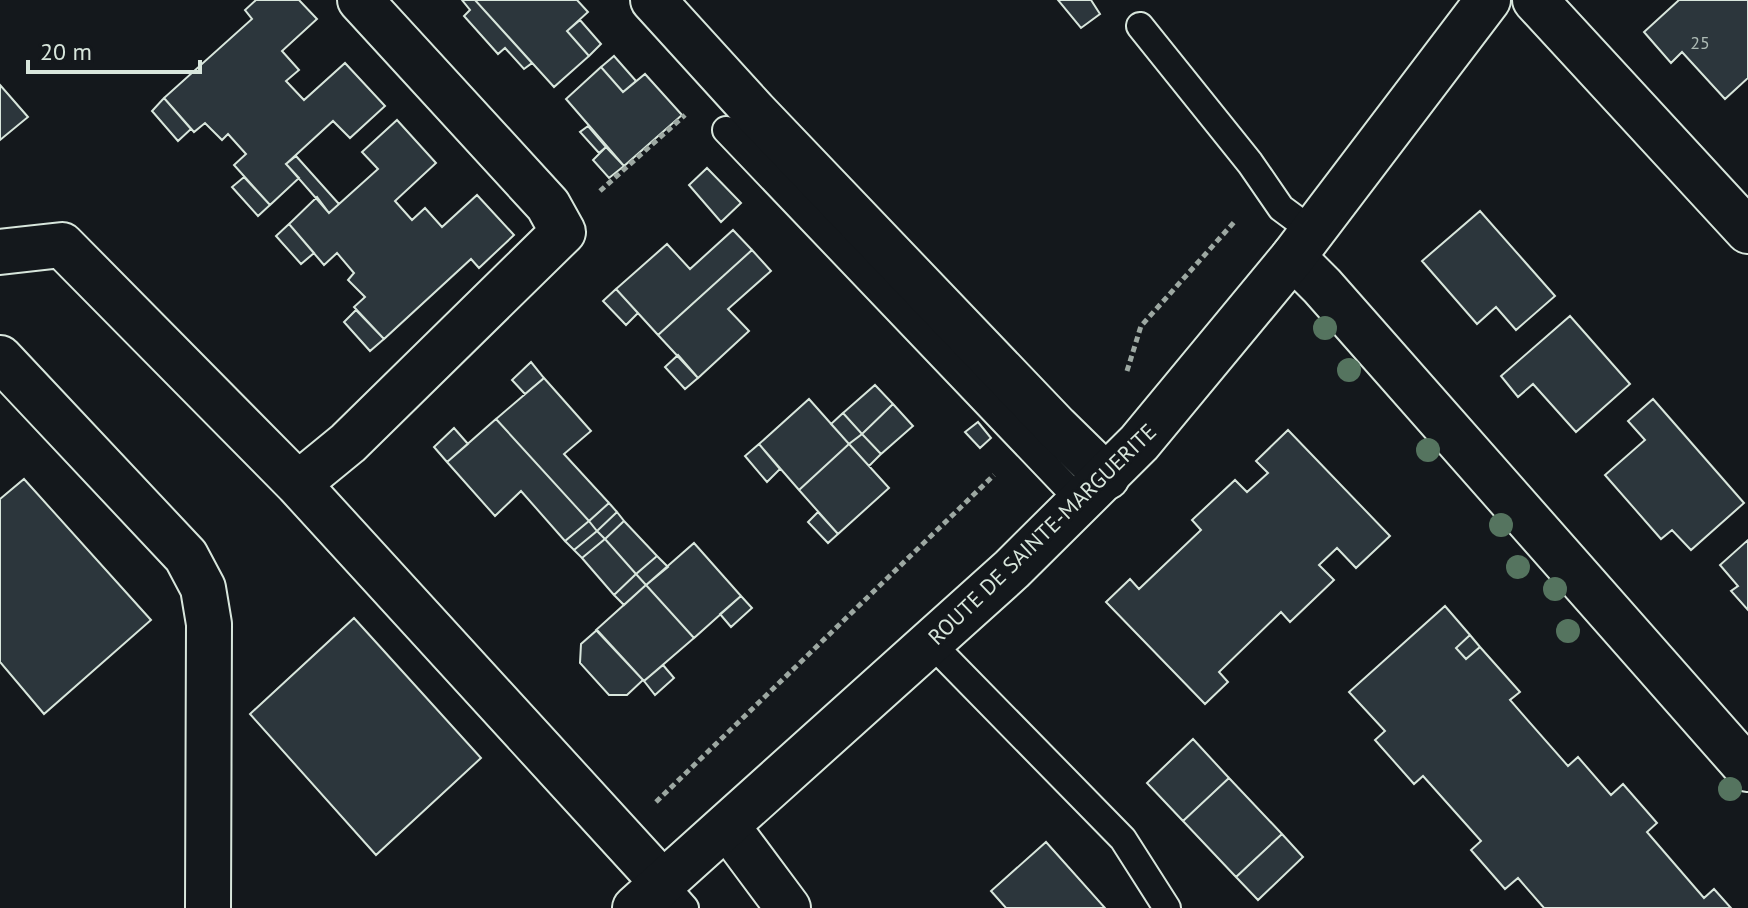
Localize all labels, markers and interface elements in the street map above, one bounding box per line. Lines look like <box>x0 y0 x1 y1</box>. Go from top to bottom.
scale bar <box>28 24 200 74</box>
house number: 25 <box>1690 31 1710 54</box>
text: 20 m <box>40 36 92 67</box>
street label: ROUTE DE SAINTE-MARGUERITE <box>922 417 1162 651</box>

